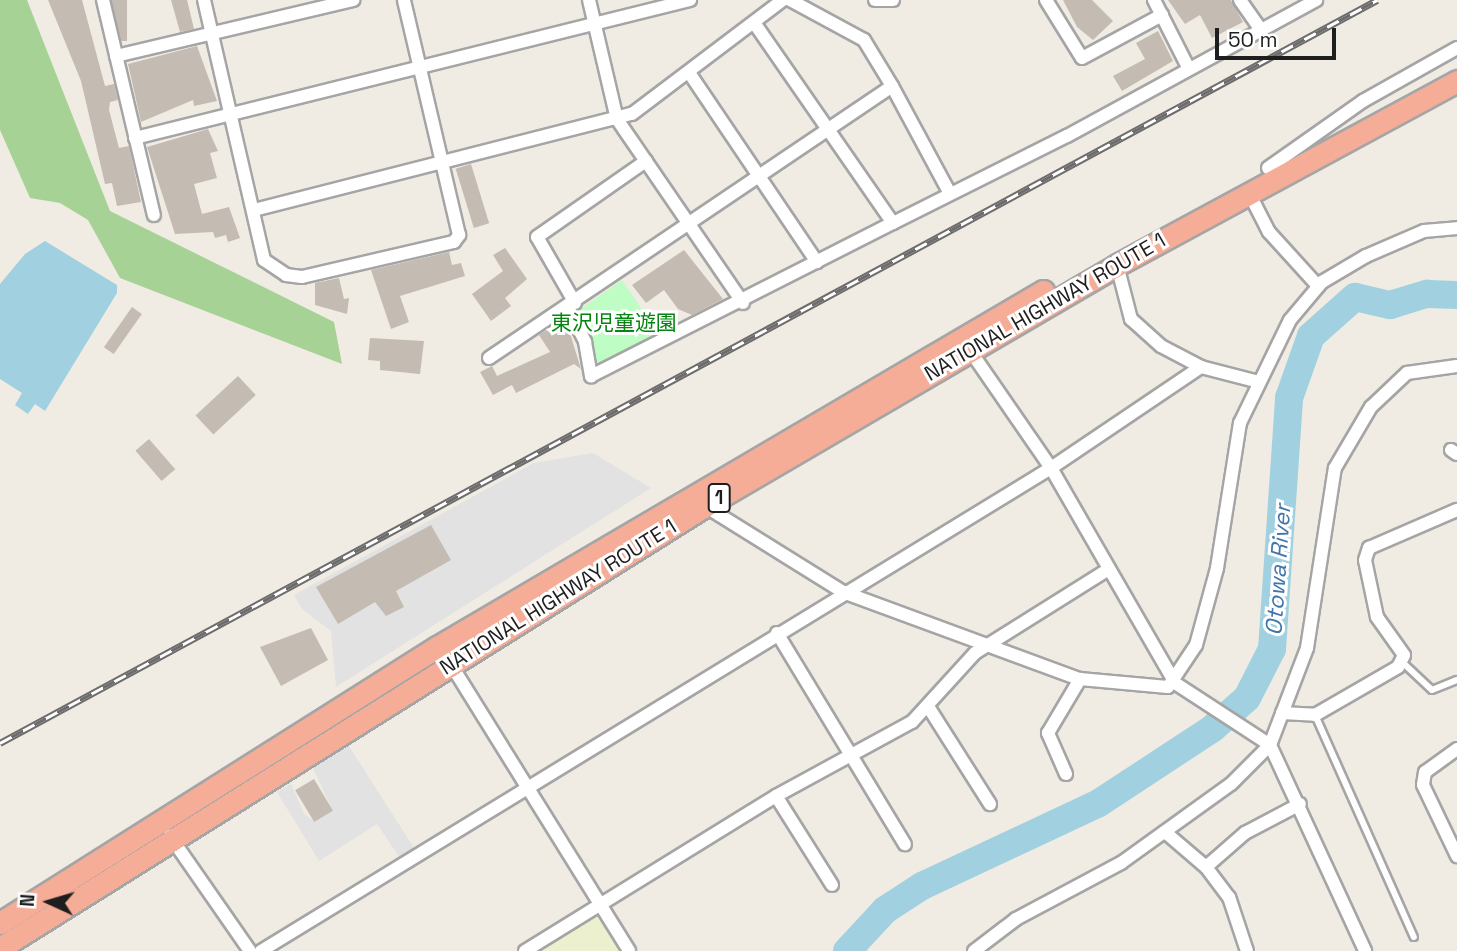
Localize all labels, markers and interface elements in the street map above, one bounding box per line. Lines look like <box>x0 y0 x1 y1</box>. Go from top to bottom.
scale bar <box>1219 14 1340 58</box>
text: 50 m <box>1228 26 1278 53</box>
street label: NATIONAL HIGHWAY ROUTE 1 <box>920 227 1170 387</box>
park label: 東沢児童遊園 <box>551 310 677 336</box>
road number: 1 <box>707 482 731 513</box>
water label: Otowa River <box>1260 504 1296 636</box>
street label: NATIONAL HIGHWAY ROUTE 1 <box>435 513 681 681</box>
north arrow <box>14 867 84 937</box>
text: N <box>15 893 40 908</box>

